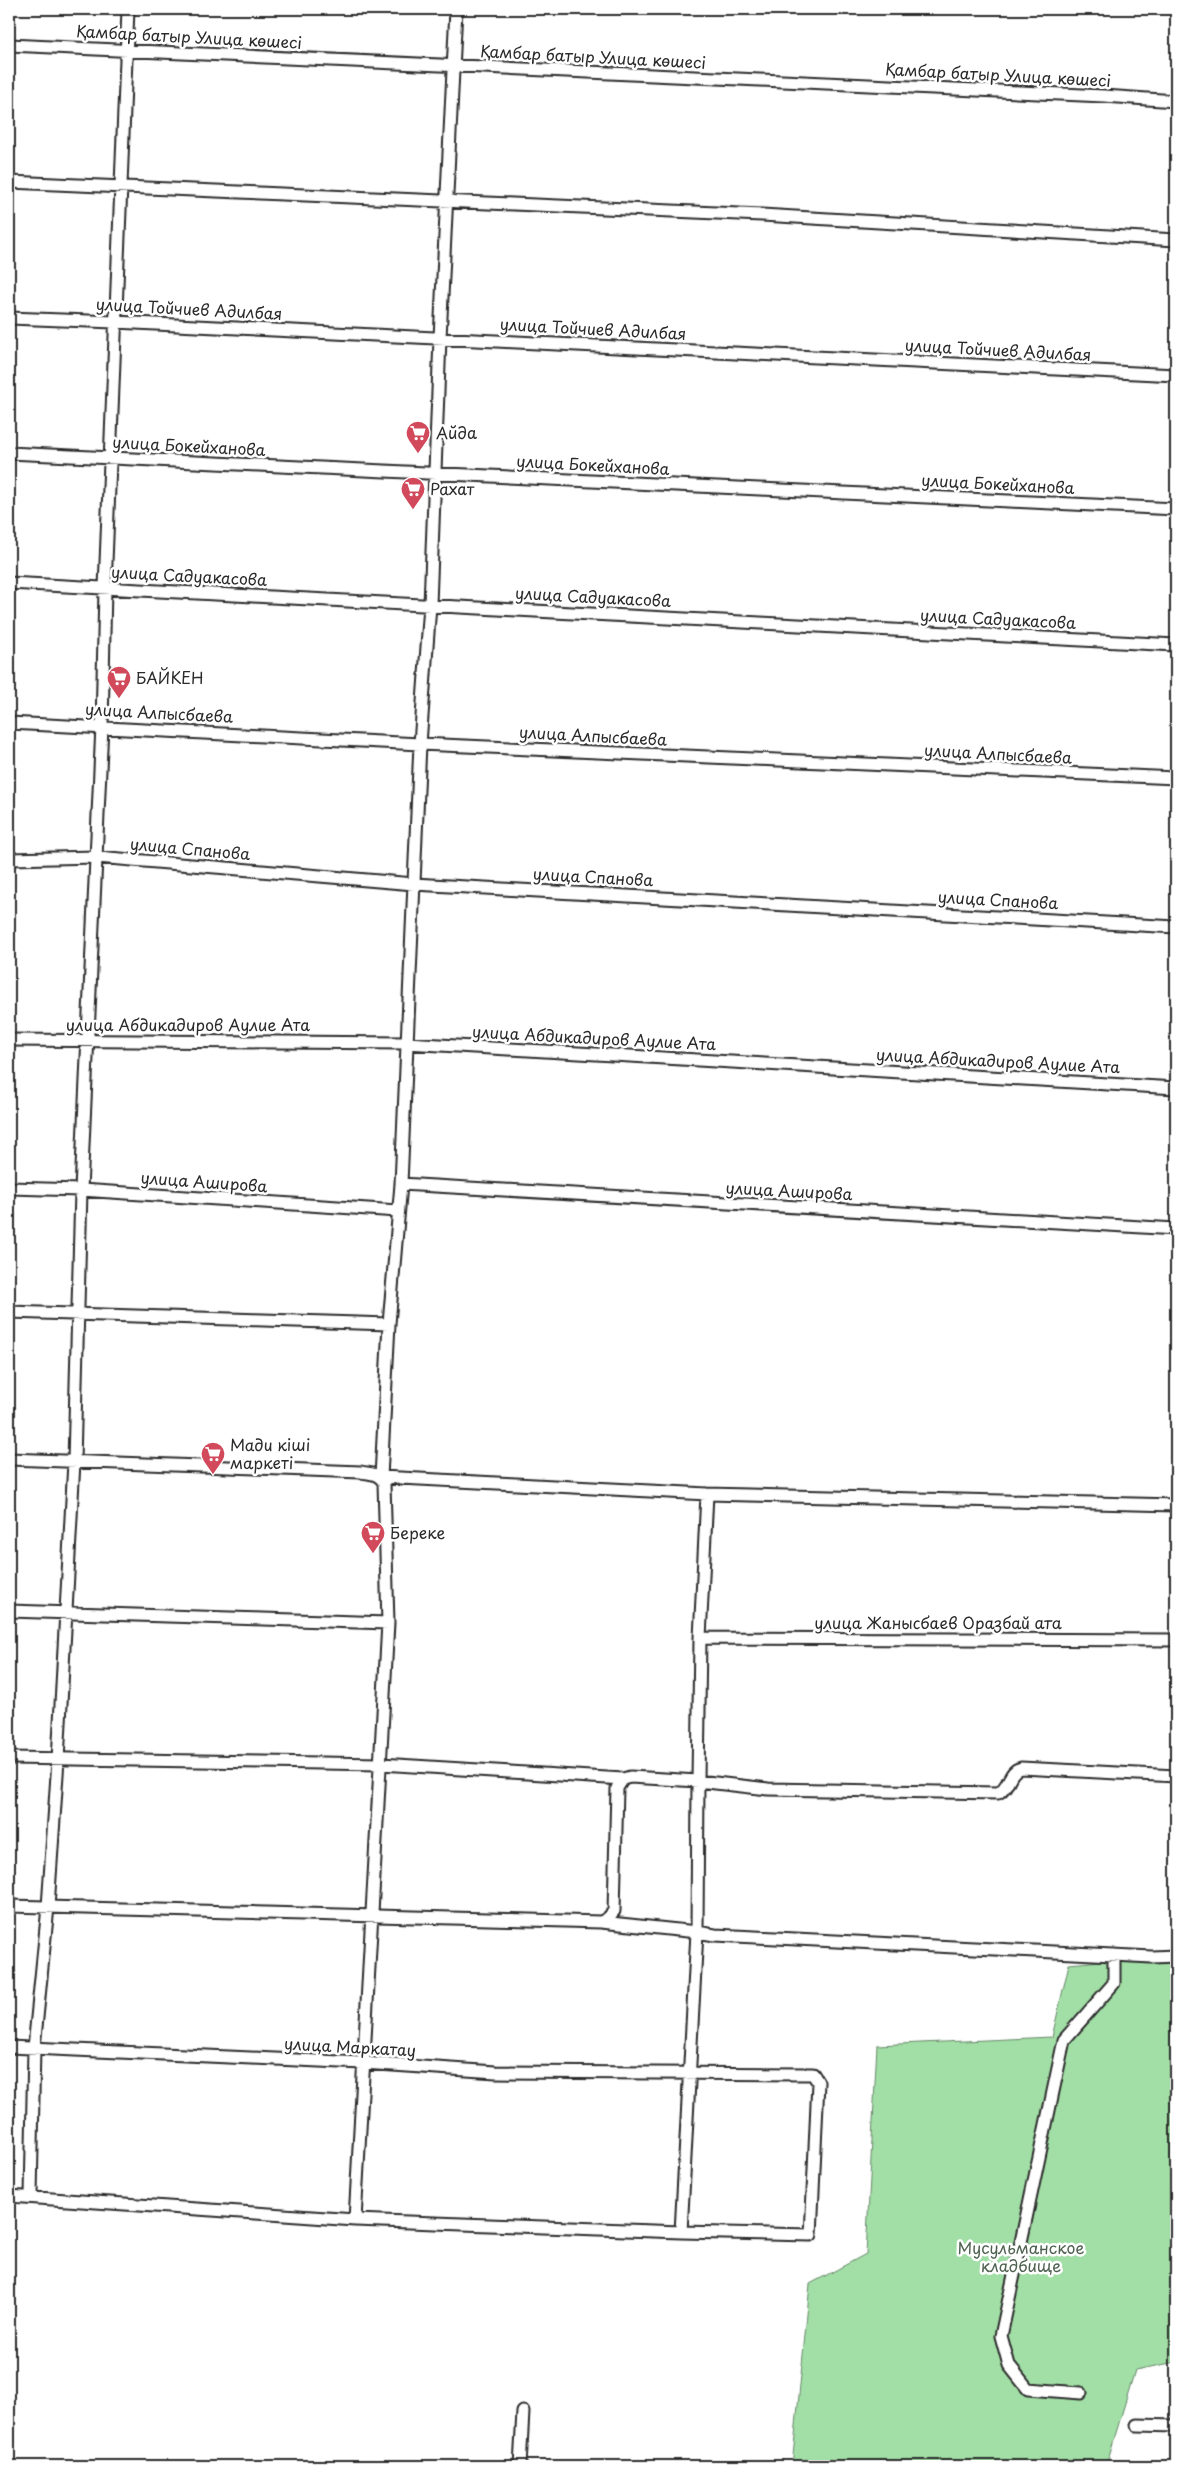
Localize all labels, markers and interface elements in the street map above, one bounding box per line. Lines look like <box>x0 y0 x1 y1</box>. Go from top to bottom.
street label: Қамбар батыр Улица көшесі <box>75 18 303 54</box>
street label: Қамбар батыр Улица көшесі <box>479 38 707 74</box>
street label: Қамбар батыр Улица көшесі <box>884 56 1112 92</box>
street label: улица Тойчиев Адилбая <box>95 291 283 325</box>
street label: улица Тойчиев Адилбая <box>499 311 687 345</box>
street label: улица Тойчиев Адилбая <box>904 332 1092 366</box>
supermarket icon: Айда <box>405 420 431 454</box>
place label: Айда <box>436 420 477 444</box>
street label: улица Бокейханова <box>112 429 266 461</box>
street label: улица Бокейханова <box>516 448 670 480</box>
street label: улица Бокейханова <box>921 467 1075 499</box>
supermarket icon: Рахат <box>400 476 426 510</box>
place label: Рахат <box>430 476 475 500</box>
street label: улица Садуакасова <box>110 559 268 591</box>
street label: улица Садуакасова <box>514 580 672 612</box>
street label: улица Садуакасова <box>919 602 1077 634</box>
supermarket icon: БАЙКЕН <box>106 665 132 699</box>
place label: БАЙКЕН <box>136 665 204 689</box>
street label: улица Алпысбаева <box>84 696 234 728</box>
street label: улица Алпысбаева <box>518 719 668 751</box>
street label: улица Алпысбаева <box>923 737 1073 769</box>
street label: улица Спанова <box>129 831 251 865</box>
street label: улица Спанова <box>532 861 654 891</box>
street label: улица Спанова <box>937 884 1059 914</box>
street label: улица Абдикадиров Аулие Ата <box>66 1012 310 1036</box>
street label: улица Абдикадиров Аулие Ата <box>471 1019 717 1055</box>
street label: улица Абдикадиров Аулие Ата <box>875 1042 1121 1078</box>
street label: улица Аширова <box>140 1165 268 1197</box>
street label: улица Аширова <box>725 1175 853 1205</box>
place label: Мади кіші маркеті <box>230 1432 310 1474</box>
supermarket icon: Мади кіші маркеті <box>200 1441 226 1475</box>
supermarket icon: Береке <box>360 1520 386 1554</box>
place label: Береке <box>390 1520 446 1544</box>
street label: улица Жанысбаев Оразбай ата <box>814 1610 1062 1634</box>
street label: улица Маркатау <box>283 2031 417 2061</box>
park label: Мусульманское кладбище <box>958 2235 1085 2277</box>

